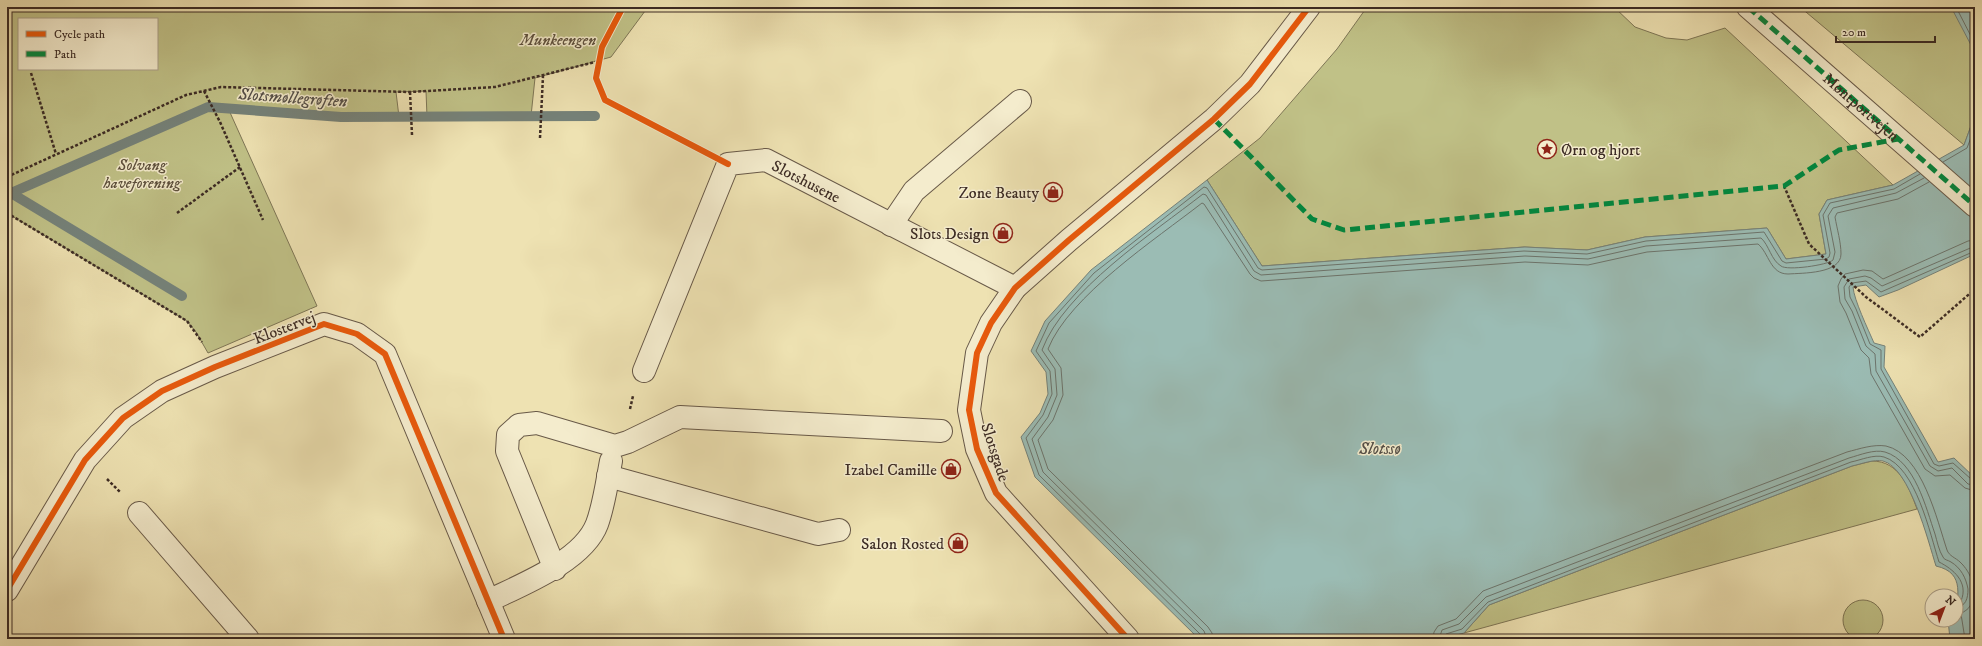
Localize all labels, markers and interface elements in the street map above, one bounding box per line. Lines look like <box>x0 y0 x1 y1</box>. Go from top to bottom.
legend <box>18 18 158 70</box>
scale bar <box>1836 18 1935 44</box>
text: 20 m <box>1842 25 1866 40</box>
text: Cycle path <box>54 27 106 42</box>
park label: Munkeengen <box>519 30 596 50</box>
text: Path <box>54 47 77 62</box>
street label: Møntportvejen <box>1819 68 1904 147</box>
water label: Slotsmøllegrøften <box>237 83 348 113</box>
place icon: Ørn og hjort <box>1536 138 1558 160</box>
place label: Ørn og hjort <box>1561 140 1640 160</box>
park label: Solvang haveforening <box>103 155 182 193</box>
street label: Slotshusene <box>768 156 844 208</box>
shop icon: Zone Beauty <box>1042 181 1064 203</box>
place label: Zone Beauty <box>959 183 1039 203</box>
shop icon: Slots Design <box>992 222 1014 244</box>
place label: Slots Design <box>910 224 990 244</box>
street label: Klostervej <box>251 307 318 349</box>
street label: Slotsgade <box>976 420 1014 485</box>
water label: Slotssø <box>1358 438 1401 460</box>
shop icon: Izabel Camille <box>940 458 962 480</box>
place label: Izabel Camille <box>845 460 937 480</box>
shop icon: Salon Rosted <box>947 532 969 554</box>
place label: Salon Rosted <box>861 534 944 554</box>
north arrow <box>1924 588 1964 628</box>
text: N <box>1942 593 1958 610</box>

